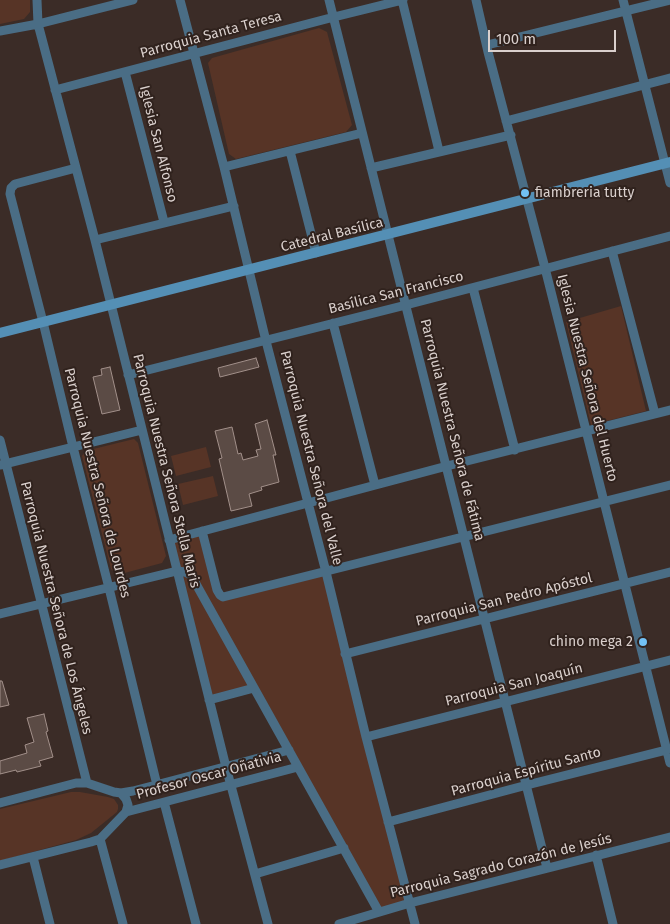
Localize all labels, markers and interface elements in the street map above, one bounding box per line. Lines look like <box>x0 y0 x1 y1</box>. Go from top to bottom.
street label: Parroquia Santa Teresa <box>138 8 284 62</box>
scale bar <box>490 20 618 52</box>
text: 100 m <box>496 30 536 48</box>
street label: Iglesia San Alfonso <box>135 84 181 204</box>
place label: fiambreria tutty <box>535 185 634 201</box>
marker: fiambreria tutty <box>519 187 531 199</box>
street label: Catedral Basílica <box>279 214 385 256</box>
street label: Basílica San Francisco <box>327 268 465 318</box>
street label: Iglesia Nuestra Señora del Huerto <box>553 272 621 484</box>
street label: Parroquia Nuestra Señora de Fátima <box>416 317 488 543</box>
street label: Parroquia Nuestra Señora del Valle <box>276 349 346 567</box>
street label: Parroquia Nuestra Señora Stella Maris <box>129 352 203 590</box>
street label: Parroquia Nuestra Señora de Lourdes <box>60 366 134 600</box>
street label: Parroquia Nuestra Señora de Los Ángeles <box>16 480 96 736</box>
street label: Parroquia San Pedro Apóstol <box>414 570 594 630</box>
place label: chino mega 2 <box>549 634 633 650</box>
marker: chino mega 2 <box>637 636 649 648</box>
street label: Parroquia San Joaquín <box>444 660 584 710</box>
street label: Parroquia Espíritu Santo <box>449 744 603 800</box>
street label: Profesor Oscar Oñativia <box>135 749 283 803</box>
street label: Parroquia Sagrado Corazón de Jesús <box>388 830 614 902</box>

